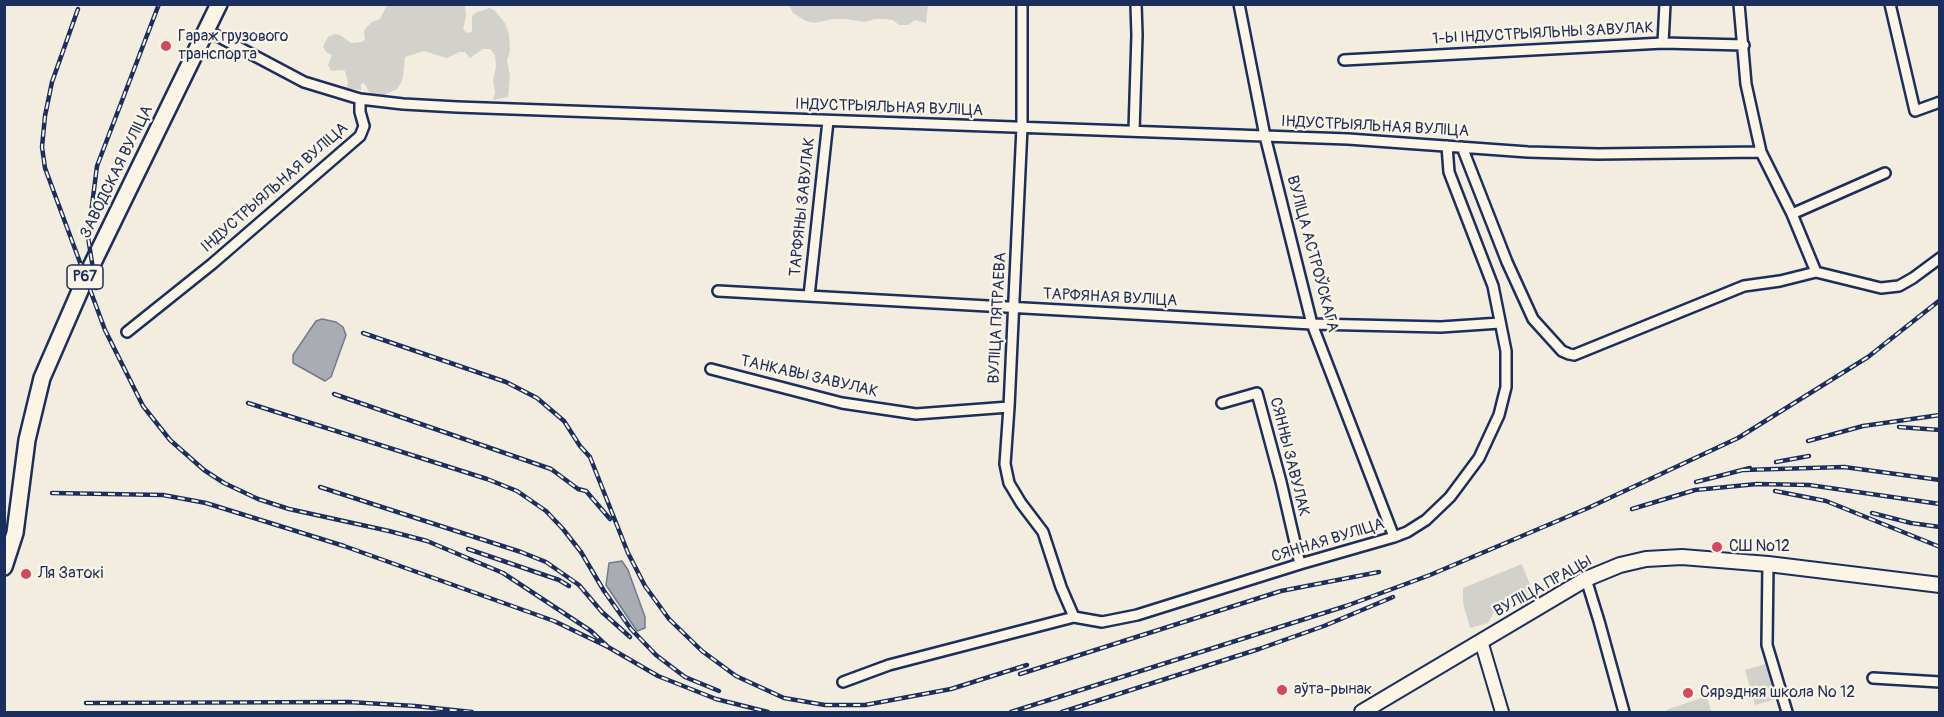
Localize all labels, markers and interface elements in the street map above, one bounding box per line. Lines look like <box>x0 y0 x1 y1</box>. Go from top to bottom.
street label: 1-Ы ІНДУСТРЫЯЛЬНЫ ЗАВУЛАК <box>1432 19 1654 49</box>
place label: Гараж грузового транспорта <box>178 27 288 65</box>
marker: Гараж грузового транспорта <box>159 39 173 53</box>
street label: ІНДУСТРЫЯЛЬНАЯ ВУЛІЦА <box>795 95 983 121</box>
street label: ЗАВОДСКАЯ ВУЛІЦА <box>76 102 158 242</box>
street label: ІНДУСТРЫЯЛЬНАЯ ВУЛІЦА <box>1280 112 1470 142</box>
street label: ІНДУСТРЫЯЛЬНАЯ ВУЛІЦА <box>198 119 352 257</box>
street label: ТАРФЯНЫ ЗАВУЛАК <box>786 136 820 278</box>
street label: ВУЛІЦА АСТРОЎСКАГА <box>1282 173 1342 335</box>
street label: ВУЛІЦА ПЯТРАЕВА <box>985 252 1011 384</box>
road number: Р67 <box>67 265 103 289</box>
street label: ТАРФЯНАЯ ВУЛІЦА <box>1042 285 1178 311</box>
street label: ТАНКАВЫ ЗАВУЛАК <box>738 352 880 402</box>
street label: СЯННЫ ЗАВУЛАК <box>1265 395 1313 519</box>
street label: СЯННАЯ ВУЛІЦА <box>1269 515 1387 567</box>
place label: СШ №12 <box>1729 537 1790 557</box>
marker: СШ №12 <box>1710 540 1724 554</box>
street label: ВУЛІЦА ПРАЦЫ <box>1491 552 1595 622</box>
place label: Ля Затокі <box>38 564 103 584</box>
marker: Ля Затокі <box>19 567 33 581</box>
place label: аўта-рынак <box>1294 680 1372 700</box>
marker: аўта-рынак <box>1275 683 1289 697</box>
place label: Сярэдняя школа № 12 <box>1700 683 1855 703</box>
marker: Сярэдняя школа № 12 <box>1681 686 1695 700</box>

